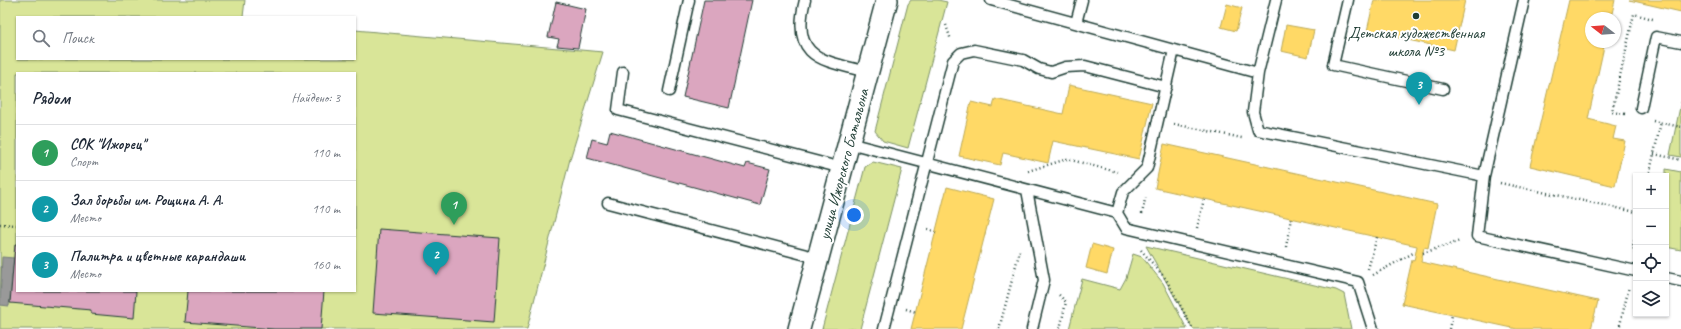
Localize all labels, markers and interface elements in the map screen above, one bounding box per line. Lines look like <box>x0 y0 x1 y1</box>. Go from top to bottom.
marker: Детская художественная школа №3 <box>1411 11 1421 21</box>
north arrow <box>1585 12 1621 48</box>
search box <box>16 16 356 60</box>
place label: Детская художественная школа №3 <box>1348 23 1486 61</box>
icon: search <box>30 27 52 49</box>
text: Поиск <box>62 29 94 48</box>
pin: 3 <box>1406 72 1432 105</box>
street label: улица Ижорского Батальона <box>814 86 874 243</box>
text: Рядом <box>32 88 70 109</box>
text: Найдено: 3 <box>292 90 340 106</box>
text: СОК "Ижорец" <box>70 135 145 154</box>
text: 1 <box>42 145 48 161</box>
text: 110 m <box>312 145 340 161</box>
text: Спорт <box>70 154 98 170</box>
map controls <box>1633 173 1669 317</box>
button: + <box>1633 173 1669 209</box>
text: Зал борьбы им. Рощина А. А. <box>70 191 223 210</box>
pin: 1 <box>441 192 467 225</box>
text: 2 <box>42 201 48 217</box>
text: 110 m <box>312 201 340 217</box>
your location <box>844 205 864 225</box>
button: − <box>1633 209 1669 245</box>
text: Место <box>70 210 101 226</box>
pin: 2 <box>423 242 449 275</box>
button: locate <box>1633 245 1669 281</box>
text: Палитра и цветные карандаши <box>70 247 245 266</box>
text: 3 <box>42 257 48 273</box>
text: 160 m <box>312 257 340 273</box>
text: Место <box>70 266 101 282</box>
button: layers <box>1633 281 1669 317</box>

